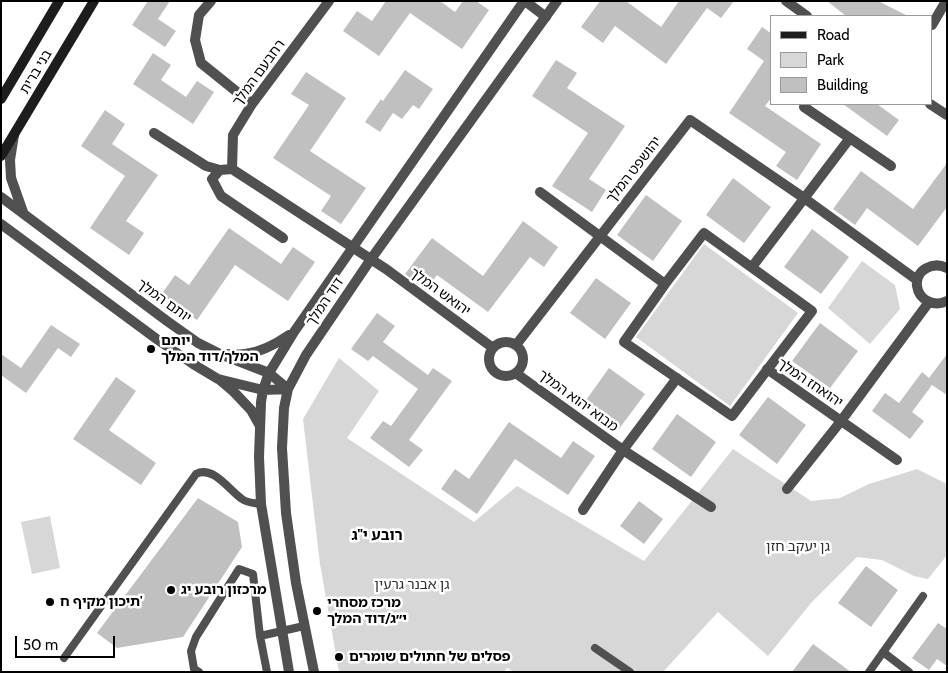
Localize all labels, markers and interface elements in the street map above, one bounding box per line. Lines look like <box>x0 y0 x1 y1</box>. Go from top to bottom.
legend <box>770 15 933 105</box>
text: Road <box>817 26 850 44</box>
street label: רחבעם המלך <box>229 36 289 110</box>
street label: בני ברית <box>16 47 56 97</box>
text: Park <box>817 51 844 69</box>
text: Building <box>817 76 868 94</box>
street label: יהושפט המלך <box>603 133 665 207</box>
street label: יהואש המלך <box>406 264 474 320</box>
street label: דוד המלך <box>303 274 347 330</box>
street label: יותם המלך <box>133 276 195 326</box>
place label: יותם המלך/דוד המלך <box>161 333 259 366</box>
marker: יותם המלך/דוד המלך <box>145 343 157 355</box>
street label: יהואחז המלך <box>774 355 846 411</box>
street label: מבוא יהוא המלך <box>535 366 621 436</box>
district label: רובע י"ג <box>351 527 403 545</box>
park label: גן יעקב חזן <box>766 539 830 555</box>
park label: גן אבנר גרעין <box>374 577 450 593</box>
place label: מרכזון רובע יג <box>181 582 267 598</box>
marker: מרכזון רובע יג <box>165 584 177 596</box>
place label: תיכון מקיף ח' <box>60 594 143 610</box>
place label: מרכז מסחרי י״ג/דוד המלך <box>327 595 407 628</box>
marker: תיכון מקיף ח' <box>44 596 56 608</box>
marker: מרכז מסחרי י״ג/דוד המלך <box>311 605 323 617</box>
scale bar <box>18 626 118 658</box>
text: 50 m <box>23 636 58 654</box>
place label: פסלים של חתולים שומרים <box>349 649 511 665</box>
marker: פסלים של חתולים שומרים <box>333 651 345 663</box>

